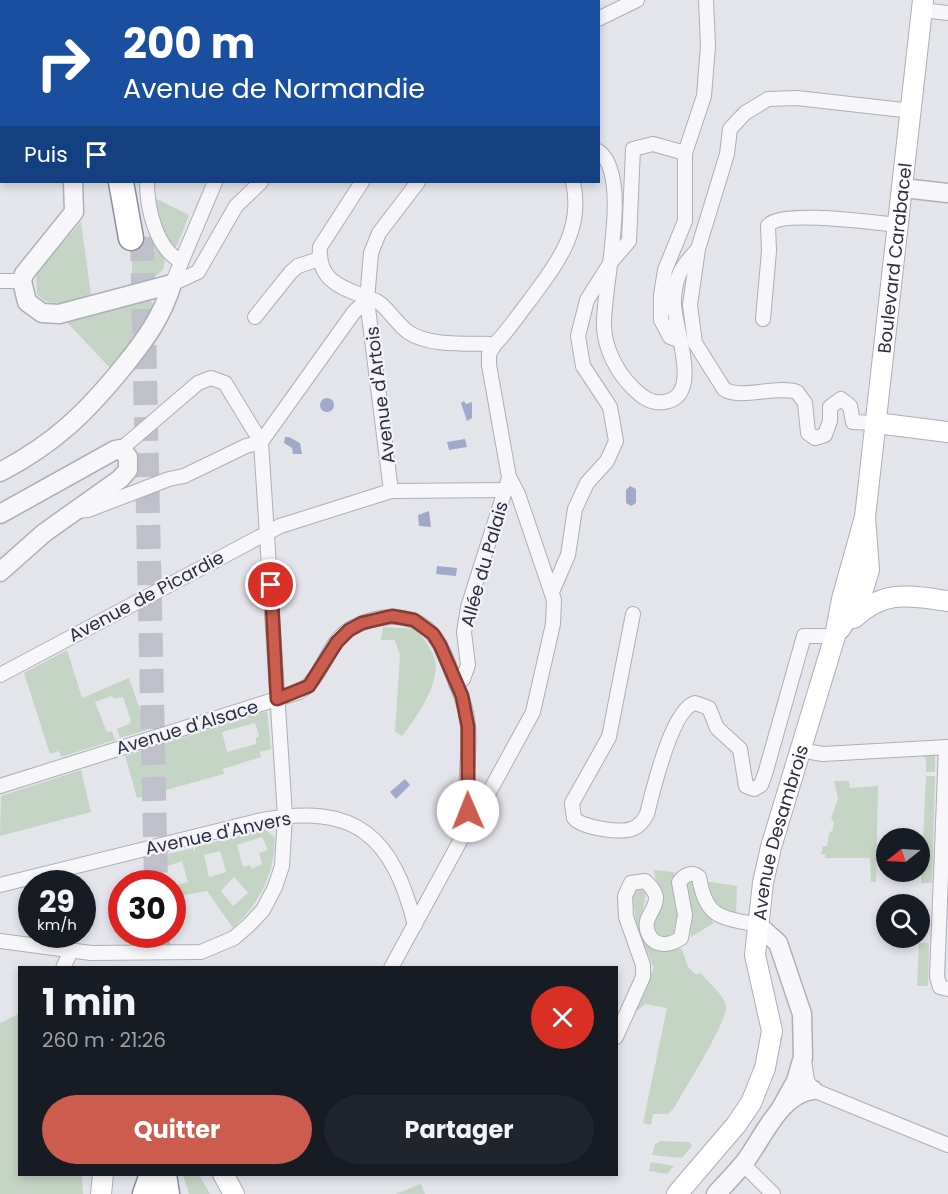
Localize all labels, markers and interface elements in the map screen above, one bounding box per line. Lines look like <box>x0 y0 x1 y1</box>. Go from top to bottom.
text: 200 m <box>123 14 255 73</box>
icon: right <box>24 24 102 102</box>
text: Avenue de Normandie <box>123 70 425 107</box>
icon: arrive <box>80 138 113 171</box>
text: Puis <box>24 139 68 170</box>
street label: Boulevard Carabacel <box>871 162 917 355</box>
street label: Avenue d'Artois <box>359 325 401 465</box>
street label: Allée du Palais <box>454 498 514 630</box>
street label: Avenue de Picardie <box>64 544 228 648</box>
pin <box>245 559 296 610</box>
icon: arrive <box>254 568 287 601</box>
street label: Avenue d'Alsace <box>113 693 261 761</box>
street label: Avenue Desambrois <box>746 742 814 922</box>
position arrow <box>436 779 500 843</box>
street label: Avenue d'Anvers <box>143 805 293 861</box>
north arrow <box>876 828 930 882</box>
map controls <box>876 828 930 948</box>
speed limit sign: 30 <box>108 870 186 948</box>
text: 29 <box>39 880 75 923</box>
button: search <box>876 894 930 948</box>
text: km/h <box>37 914 77 935</box>
text: 1 min <box>42 977 136 1028</box>
button: close <box>531 986 594 1049</box>
text: 260 m · 21:26 <box>42 1026 166 1054</box>
button: Quitter <box>42 1095 312 1164</box>
button: Partager <box>324 1095 594 1164</box>

